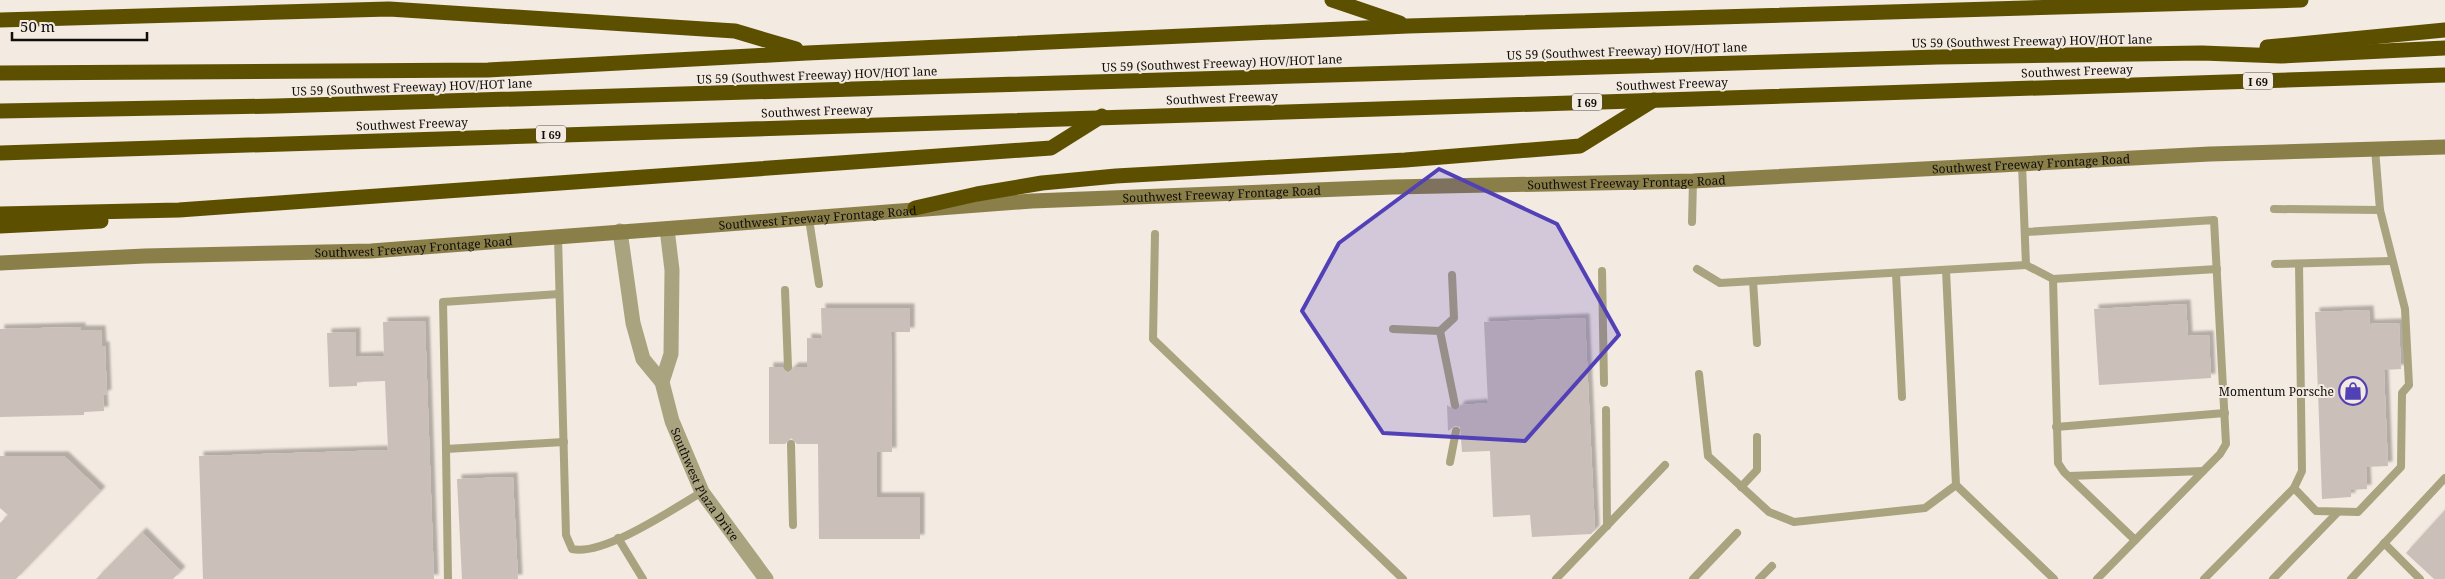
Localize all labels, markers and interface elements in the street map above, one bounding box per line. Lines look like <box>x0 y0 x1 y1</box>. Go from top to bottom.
scale bar <box>12 10 148 42</box>
text: 50 m <box>20 16 55 36</box>
street label: US 59 (Southwest Freeway) HOV/HOT lane <box>1911 30 2153 52</box>
street label: US 59 (Southwest Freeway) HOV/HOT lane <box>1506 38 1748 64</box>
street label: US 59 (Southwest Freeway) HOV/HOT lane <box>1101 50 1343 76</box>
street label: Southwest Freeway <box>2021 61 2133 81</box>
street label: US 59 (Southwest Freeway) HOV/HOT lane <box>696 62 938 88</box>
road number: I 69 <box>2243 72 2273 90</box>
street label: US 59 (Southwest Freeway) HOV/HOT lane <box>291 74 533 100</box>
street label: Southwest Freeway <box>1616 74 1728 94</box>
street label: Southwest Freeway <box>1166 88 1278 108</box>
road number: I 69 <box>1572 94 1602 110</box>
street label: Southwest Freeway <box>761 101 873 121</box>
street label: Southwest Freeway <box>356 114 468 134</box>
road number: I 69 <box>536 126 566 142</box>
street label: Southwest Freeway Frontage Road <box>1932 150 2131 177</box>
street label: Southwest Freeway Frontage Road <box>1527 171 1727 193</box>
street label: Southwest Freeway Frontage Road <box>1122 181 1322 206</box>
street label: Southwest Freeway Frontage Road <box>718 201 918 233</box>
street label: Southwest Freeway Frontage Road <box>314 232 514 261</box>
shop icon: Momentum Porsche <box>2338 376 2368 406</box>
place label: Momentum Porsche <box>2219 383 2334 400</box>
street label: Southwest Plaza Drive <box>667 425 744 544</box>

